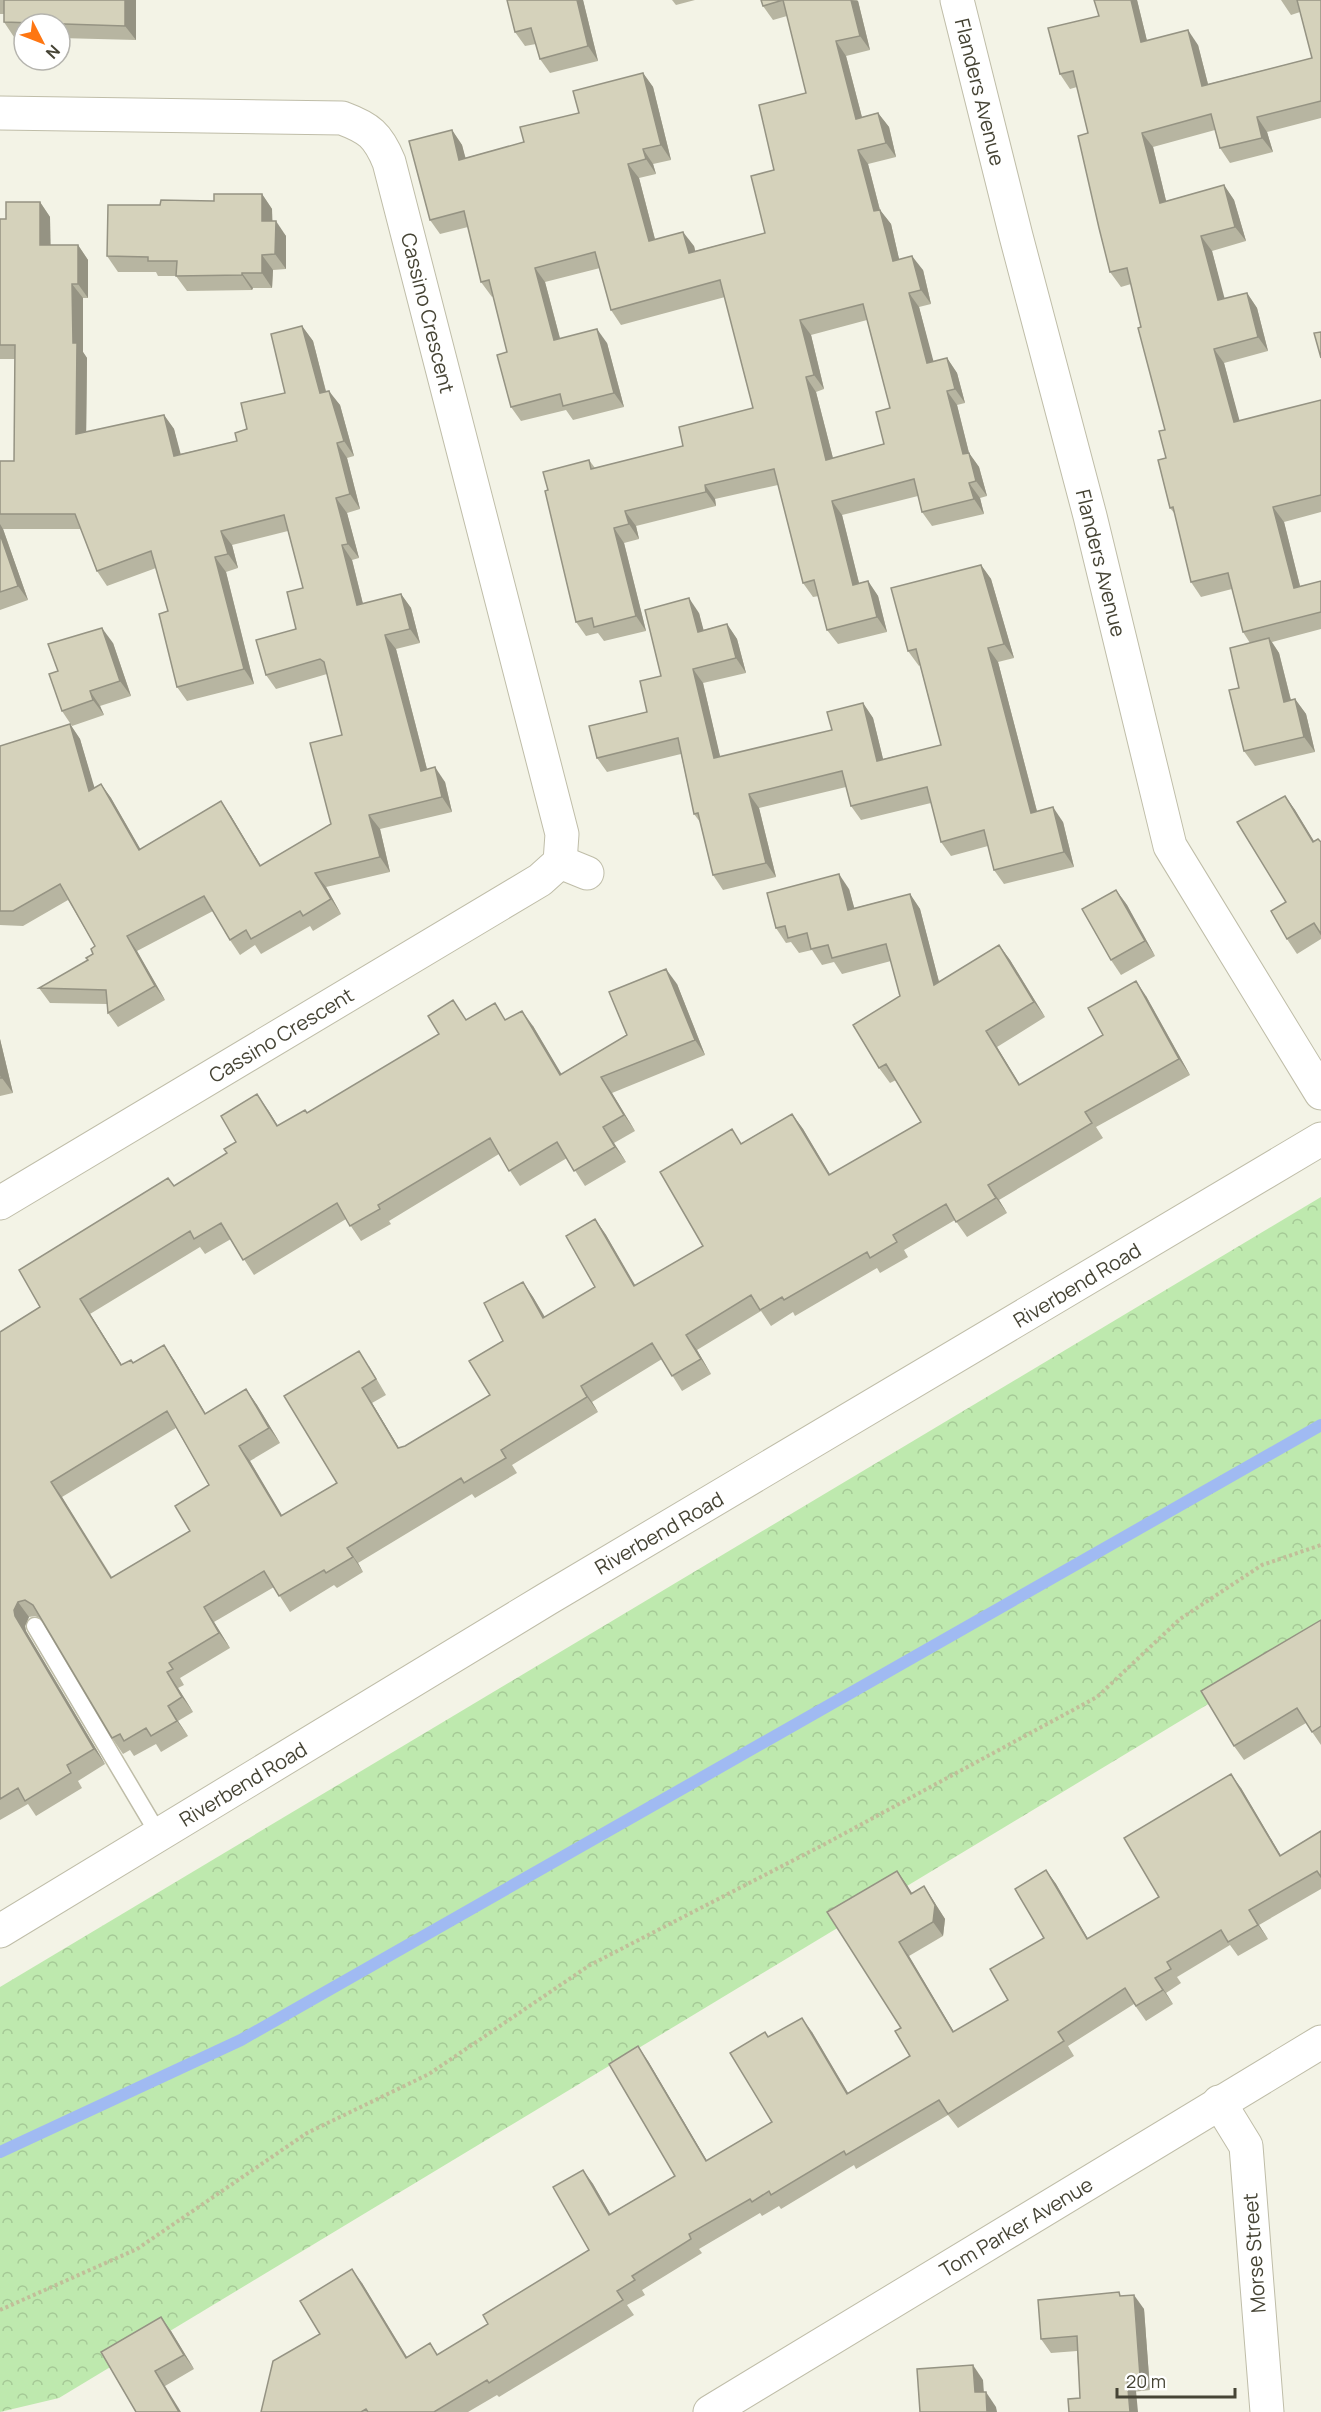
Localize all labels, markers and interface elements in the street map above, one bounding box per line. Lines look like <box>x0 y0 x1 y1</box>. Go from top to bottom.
north arrow <box>12 12 72 72</box>
street label: Flanders Avenue <box>949 15 1011 169</box>
text: N <box>41 40 65 64</box>
street label: Cassino Crescent <box>395 230 461 396</box>
street label: Flanders Avenue <box>1070 486 1132 640</box>
street label: Cassino Crescent <box>204 981 358 1089</box>
street label: Riverbend Road <box>1008 1236 1146 1334</box>
street label: Riverbend Road <box>590 1485 728 1581</box>
street label: Riverbend Road <box>174 1735 312 1833</box>
street label: Tom Parker Avenue <box>934 2171 1098 2283</box>
street label: Morse Street <box>1236 2192 1272 2314</box>
scale bar <box>1117 2361 1236 2399</box>
text: 20 m <box>1126 2369 1166 2393</box>

